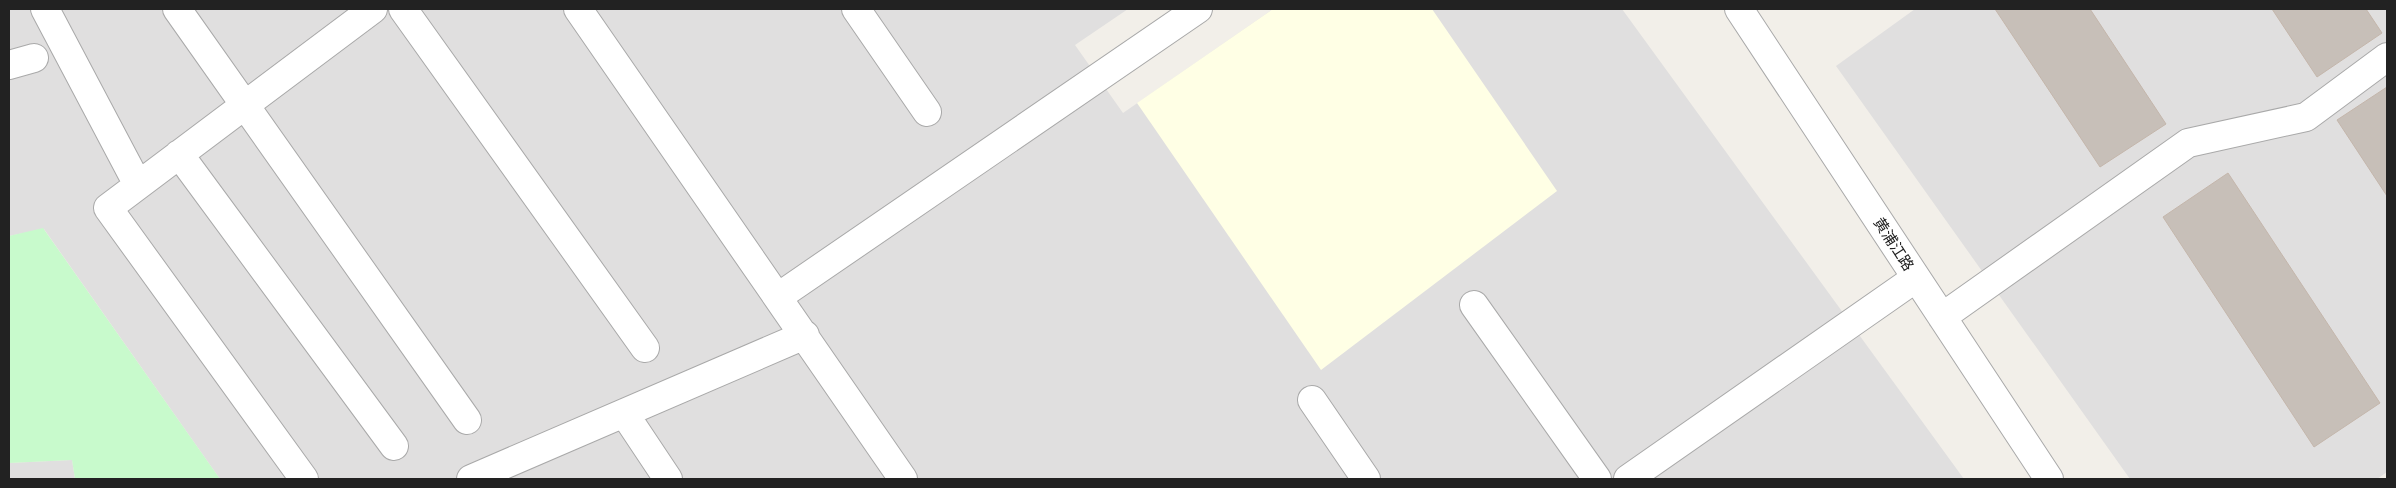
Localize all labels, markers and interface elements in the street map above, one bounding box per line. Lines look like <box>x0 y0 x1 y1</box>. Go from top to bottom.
street label: 黄浦江路 <box>1870 214 1918 274</box>

